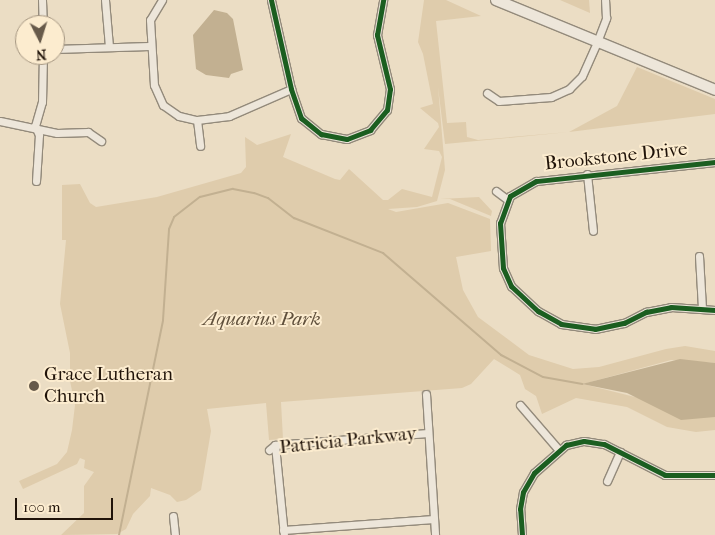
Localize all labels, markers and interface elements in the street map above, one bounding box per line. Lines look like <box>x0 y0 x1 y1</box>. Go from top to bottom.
north arrow <box>15 15 65 65</box>
text: N <box>35 46 47 63</box>
street label: Brookstone Drive <box>544 138 688 176</box>
park label: Aquarius Park <box>203 309 321 331</box>
place label: Grace Lutheran Church <box>44 364 173 408</box>
marker: Grace Lutheran Church <box>28 380 40 392</box>
street label: Patricia Parkway <box>278 422 418 460</box>
scale bar <box>18 488 115 520</box>
text: 100 m <box>23 498 61 516</box>

